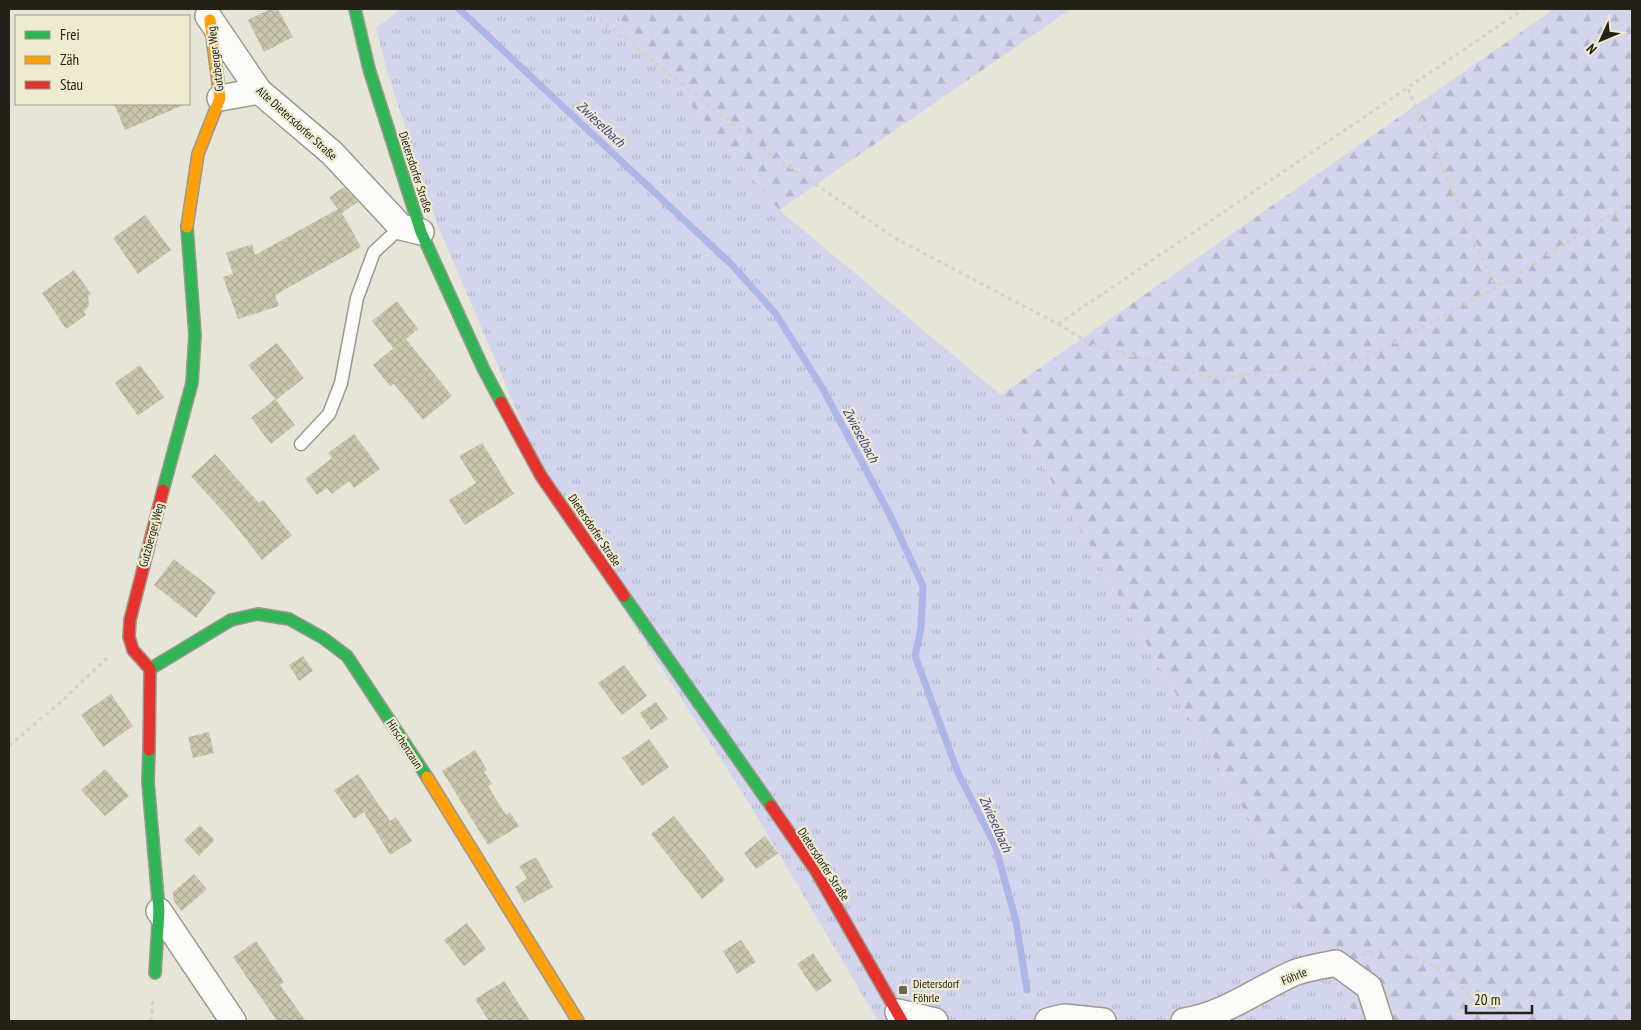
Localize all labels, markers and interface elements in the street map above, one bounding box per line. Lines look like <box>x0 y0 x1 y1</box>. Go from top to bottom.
legend <box>15 15 190 105</box>
north arrow <box>1576 15 1626 65</box>
text: Frei <box>60 25 80 44</box>
street label: Gutzberger Weg <box>204 26 226 92</box>
text: N <box>1583 40 1601 58</box>
text: Zäh <box>60 50 79 69</box>
text: Stau <box>60 75 83 94</box>
street label: Alte Dietersdorfer Straße <box>254 83 340 163</box>
water label: Zwieselbach <box>573 97 630 151</box>
street label: Dietersdorfer Straße <box>396 130 436 214</box>
water label: Zwieselbach <box>839 404 883 466</box>
street label: Dietersdorfer Straße <box>565 491 625 569</box>
street label: Gutzberger Weg <box>135 501 167 569</box>
street label: Hirschenzaun <box>384 717 426 771</box>
water label: Zwieselbach <box>976 793 1017 856</box>
street label: Dietersdorfer Straße <box>795 825 853 903</box>
street label: Föhrle <box>1279 964 1309 988</box>
place label: Dietersdorf Föhrle <box>913 976 960 1005</box>
scale bar <box>1466 982 1532 1014</box>
marker: Dietersdorf Föhrle <box>897 984 909 996</box>
text: 20 m <box>1474 990 1500 1009</box>

